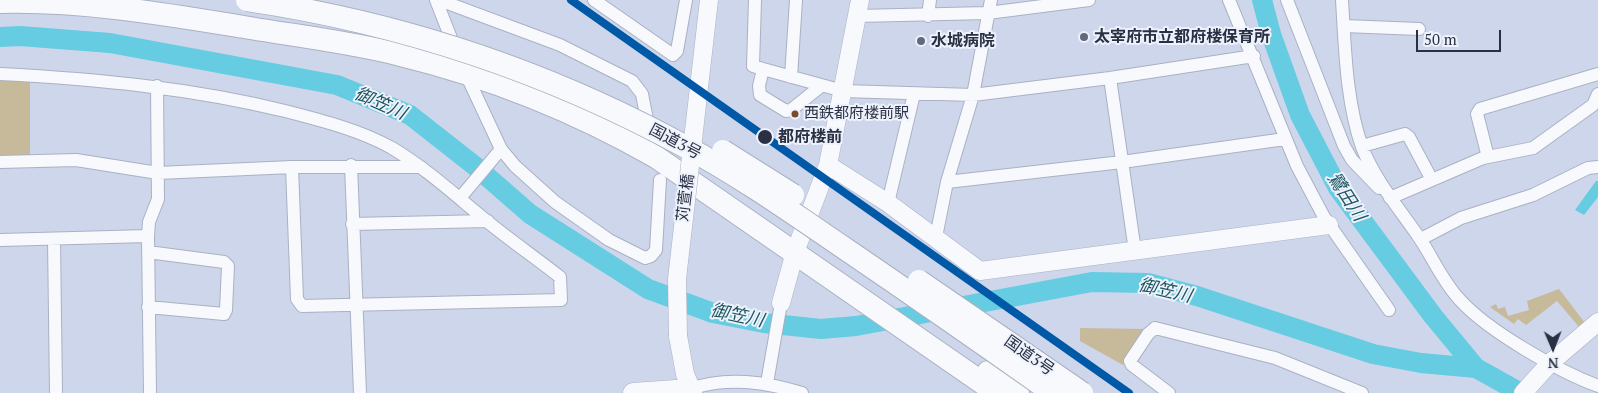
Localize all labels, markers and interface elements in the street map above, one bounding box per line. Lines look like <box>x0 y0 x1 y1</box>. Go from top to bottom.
scale bar <box>1418 20 1503 52</box>
place label: 太宰府市立都府楼保育所 <box>1094 27 1270 47</box>
text: 50 m <box>1424 29 1457 49</box>
place label: 水城病院 <box>931 31 995 51</box>
marker: 太宰府市立都府楼保育所 <box>1078 31 1090 43</box>
marker: 水城病院 <box>915 35 927 47</box>
water label: 御笠川 <box>351 83 409 125</box>
place label: 西鉄都府楼前駅 <box>804 105 909 123</box>
marker: 西鉄都府楼前駅 <box>790 109 800 119</box>
street label: 国道3号 <box>646 120 704 164</box>
place label: 都府楼前 <box>778 127 842 147</box>
marker: 都府楼前 <box>756 128 774 146</box>
water label: 鷺田川 <box>1322 168 1370 226</box>
street label: 苅萱橋 <box>674 173 698 223</box>
water label: 御笠川 <box>1136 274 1194 308</box>
water label: 御笠川 <box>708 300 766 332</box>
north arrow <box>1528 323 1578 373</box>
street label: 国道3号 <box>1000 332 1058 380</box>
text: N <box>1548 354 1559 373</box>

